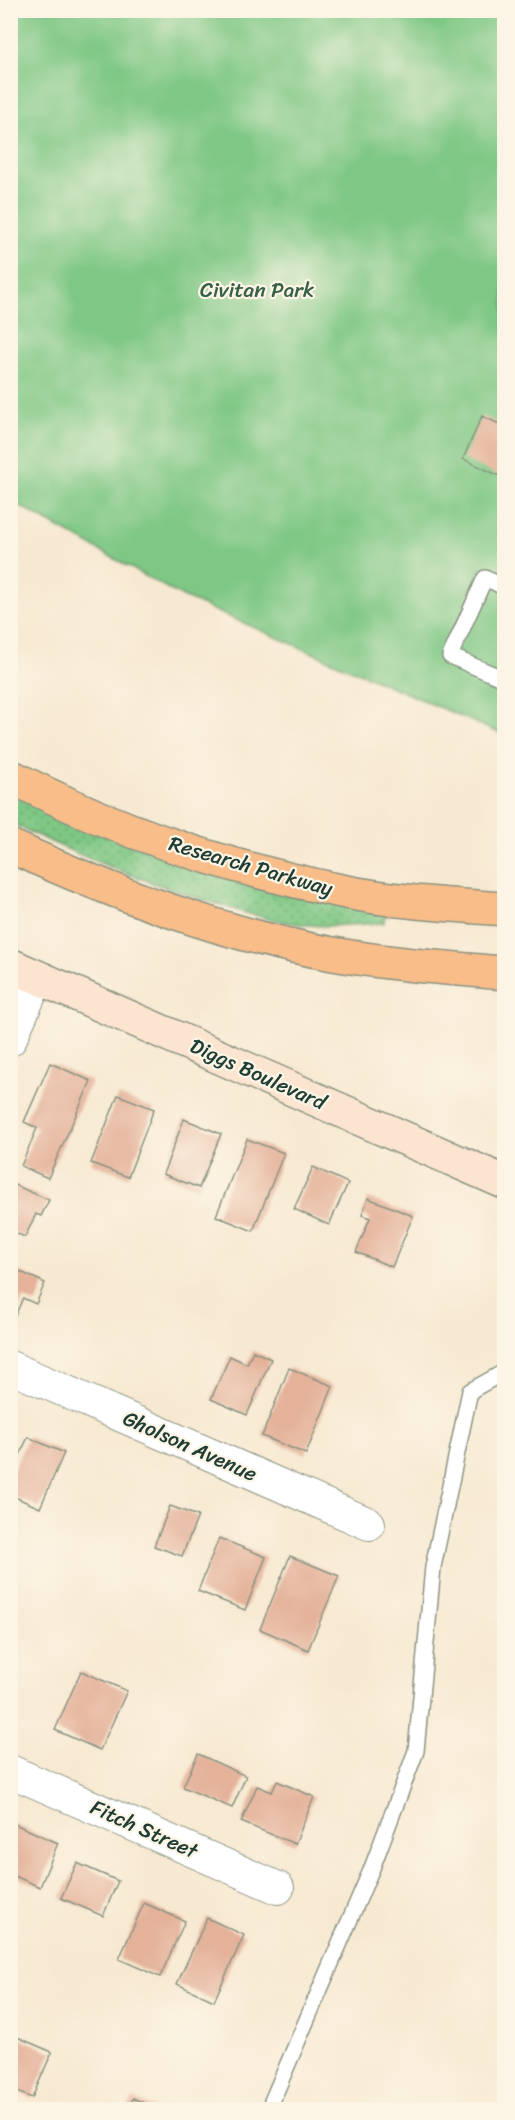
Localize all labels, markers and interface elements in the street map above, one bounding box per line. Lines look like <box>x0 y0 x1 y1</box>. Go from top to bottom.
park label: Civitan Park <box>200 271 314 309</box>
street label: Research Parkway <box>164 824 338 908</box>
street label: Diggs Boulevard <box>184 1027 334 1122</box>
street label: Gholson Avenue <box>117 1399 264 1493</box>
street label: Fitch Street <box>84 1788 205 1870</box>

